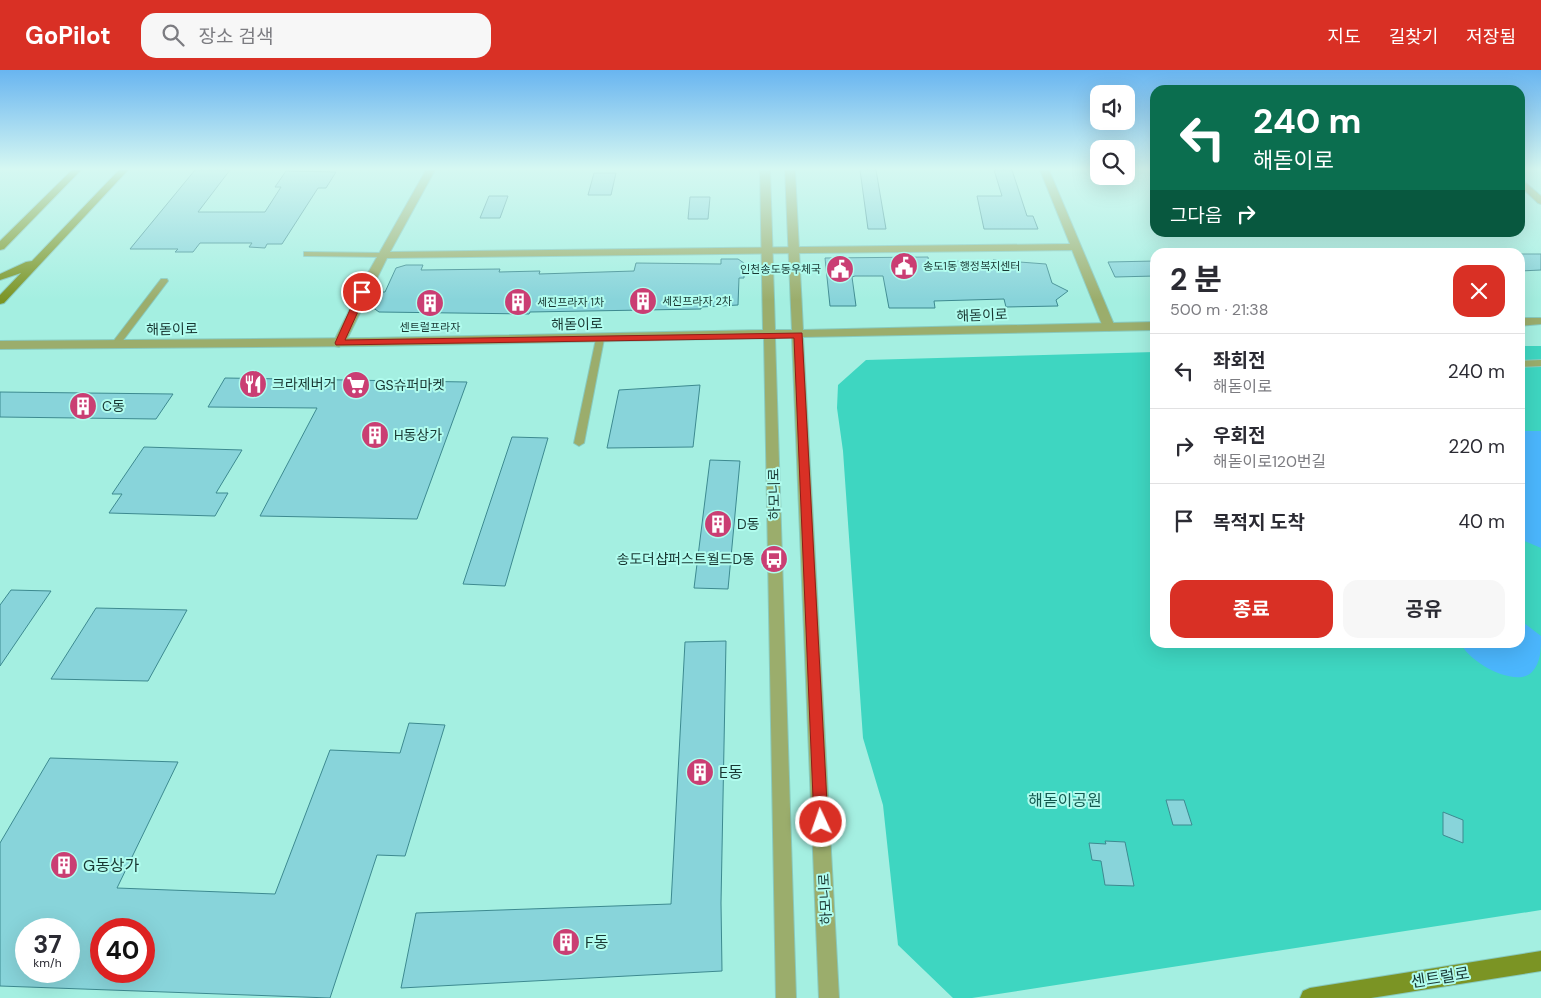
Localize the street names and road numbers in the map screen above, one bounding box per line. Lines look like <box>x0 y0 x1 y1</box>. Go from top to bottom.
street label: 해돋이로 <box>956 305 1008 325</box>
street label: 해돋이로 <box>551 315 603 333</box>
street label: 해돋이로 <box>146 320 198 338</box>
street label: 하모니로 <box>765 468 783 520</box>
street label: 하모니로 <box>815 873 835 925</box>
street label: 센트럴로 <box>1409 962 1471 992</box>

